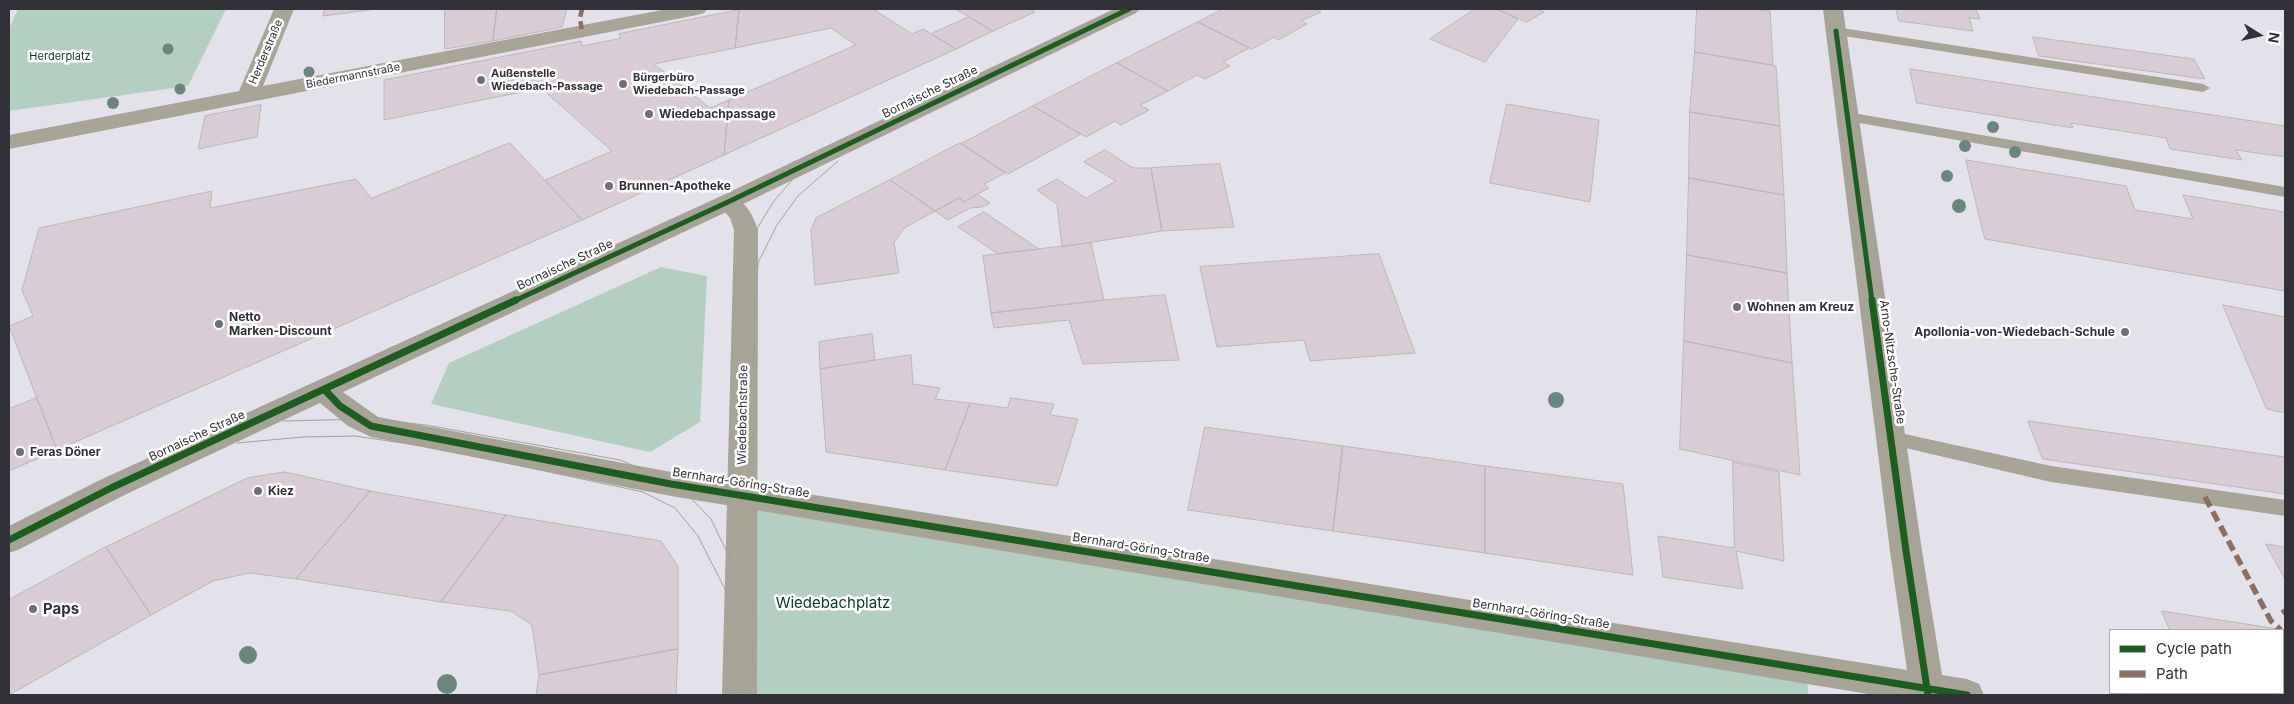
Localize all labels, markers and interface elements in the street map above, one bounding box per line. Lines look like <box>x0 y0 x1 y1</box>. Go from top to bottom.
north arrow <box>2234 10 2284 60</box>
street label: Herderstraße <box>246 18 286 86</box>
text: N <box>2265 31 2284 44</box>
park label: Herderplatz <box>29 50 91 64</box>
street label: Biedermannstraße <box>305 60 401 92</box>
street label: Bornaische Straße <box>880 63 980 121</box>
place label: Außenstelle Wiedebach-Passage <box>491 67 603 93</box>
place label: Bürgerbüro Wiedebach-Passage <box>633 71 745 97</box>
marker: Außenstelle Wiedebach-Passage <box>475 74 487 86</box>
marker: Bürgerbüro Wiedebach-Passage <box>617 78 629 90</box>
place label: Wiedebachpassage <box>659 107 776 121</box>
marker: Wiedebachpassage <box>643 108 655 120</box>
place label: Brunnen-Apotheke <box>619 179 731 193</box>
marker: Brunnen-Apotheke <box>603 180 615 192</box>
street label: Bornaische Straße <box>515 236 615 294</box>
street label: Arno-Nitzsche-Straße <box>1876 299 1908 425</box>
place label: Wohnen am Kreuz <box>1747 300 1854 314</box>
marker: Wohnen am Kreuz <box>1731 301 1743 313</box>
place label: Netto Marken-Discount <box>229 310 332 338</box>
marker: Netto Marken-Discount <box>213 318 225 330</box>
place label: Apollonia-von-Wiedebach-Schule <box>1914 325 2115 339</box>
marker: Apollonia-von-Wiedebach-Schule <box>2119 326 2131 338</box>
street label: Wiedebachstraße <box>735 365 751 465</box>
street label: Bornaische Straße <box>147 407 247 465</box>
place label: Feras Döner <box>30 445 101 459</box>
marker: Feras Döner <box>14 446 26 458</box>
street label: Bernhard-Göring-Straße <box>671 465 811 501</box>
place label: Kiez <box>268 484 294 498</box>
marker: Kiez <box>252 485 264 497</box>
street label: Bernhard-Göring-Straße <box>1071 530 1211 566</box>
park label: Wiedebachplatz <box>776 594 890 612</box>
street label: Bernhard-Göring-Straße <box>1471 596 1611 632</box>
place label: Paps <box>43 600 79 618</box>
marker: Paps <box>27 603 39 615</box>
legend <box>2109 629 2284 694</box>
text: Cycle path <box>2156 639 2232 658</box>
text: Path <box>2156 664 2188 683</box>

